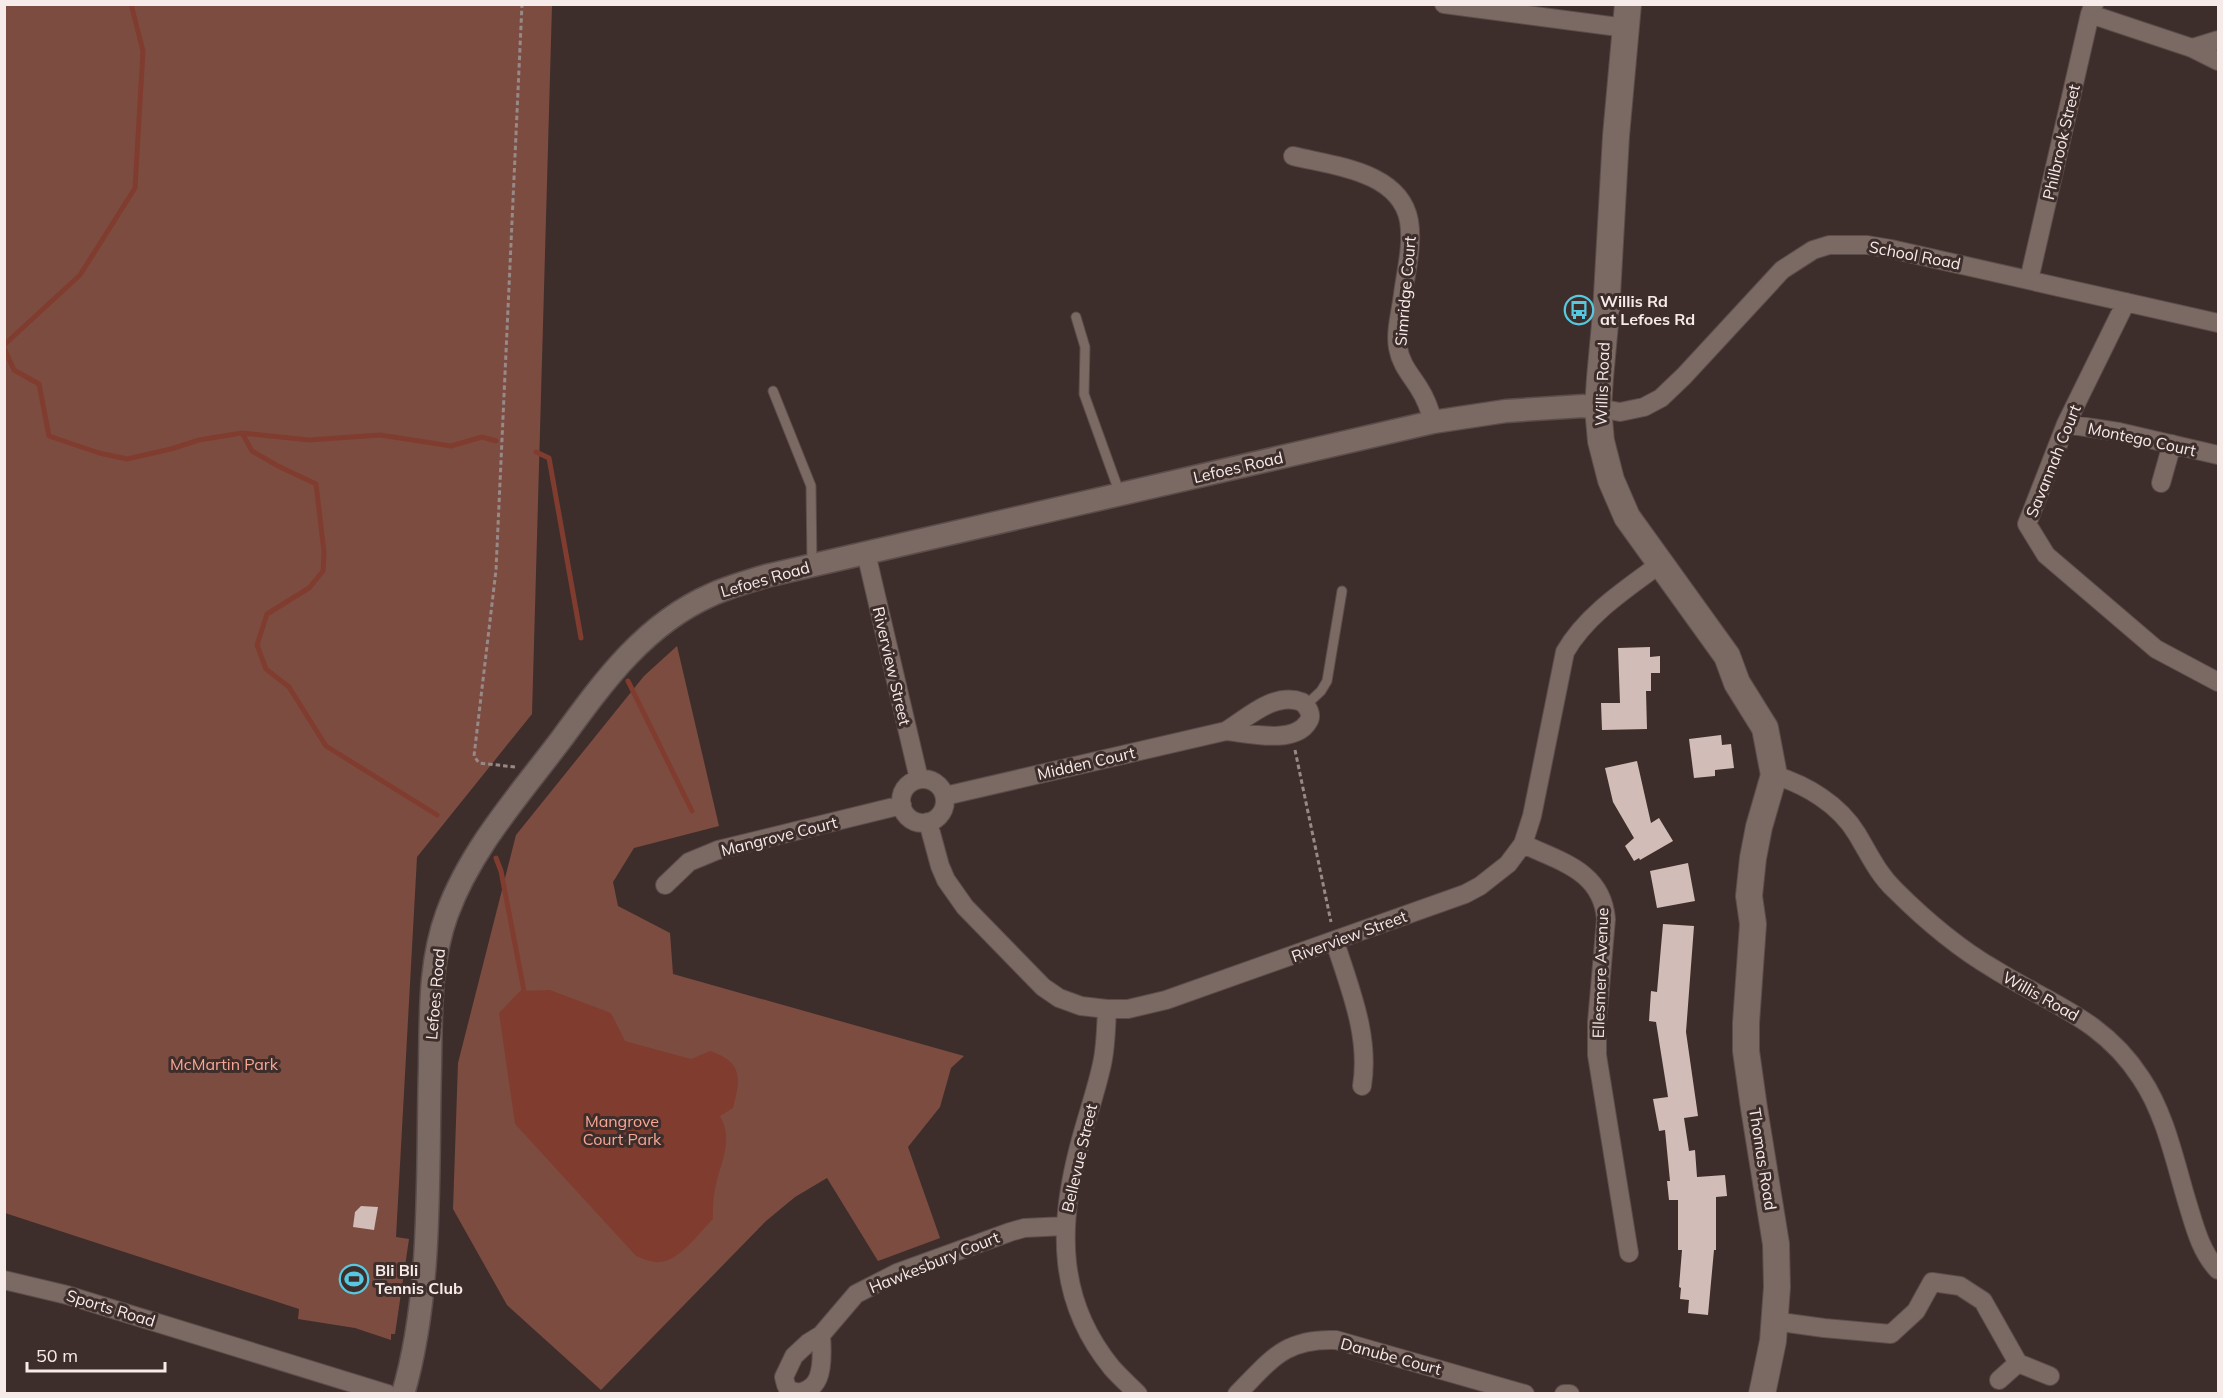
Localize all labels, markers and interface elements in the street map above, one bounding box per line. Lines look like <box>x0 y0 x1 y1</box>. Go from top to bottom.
street label: Philbrook Street <box>2038 82 2084 202</box>
street label: Simridge Court <box>1390 235 1420 347</box>
street label: School Road <box>1868 236 1962 274</box>
place label: Willis Rd at Lefoes Rd <box>1600 291 1695 329</box>
bus stop icon: Willis Rd at Lefoes Rd <box>1563 294 1595 326</box>
street label: Willis Road <box>1591 341 1613 427</box>
street label: Savannah Court <box>2021 401 2085 520</box>
street label: Montego Court <box>2086 418 2198 460</box>
street label: Lefoes Road <box>1191 447 1285 487</box>
street label: Lefoes Road <box>718 557 812 601</box>
street label: Riverview Street <box>869 605 915 728</box>
street label: Midden Court <box>1035 742 1137 784</box>
street label: Mangrove Court <box>719 812 839 860</box>
street label: Riverview Street <box>1289 906 1410 966</box>
street label: Ellesmere Avenue <box>1588 907 1612 1039</box>
street label: Lefoes Road <box>421 947 449 1041</box>
street label: Willis Road <box>1999 967 2083 1025</box>
park label: McMartin Park <box>170 1054 279 1074</box>
street label: Bellevue Street <box>1057 1101 1101 1214</box>
street label: Thomas Road <box>1745 1106 1781 1212</box>
park label: Mangrove Court Park <box>583 1111 662 1149</box>
street label: Hawkesbury Court <box>866 1227 1002 1297</box>
place label: Bli Bli Tennis Club <box>375 1260 463 1298</box>
sports icon: Bli Bli Tennis Club <box>338 1263 370 1295</box>
street label: Sports Road <box>64 1285 158 1331</box>
street label: Danube Court <box>1339 1333 1444 1379</box>
scale bar <box>27 1335 165 1373</box>
text: 50 m <box>36 1344 78 1367</box>

